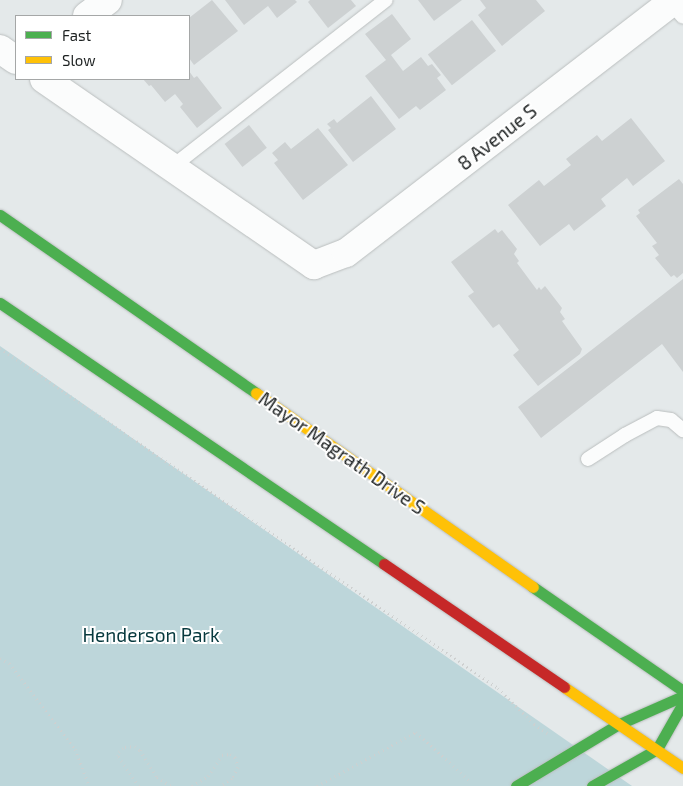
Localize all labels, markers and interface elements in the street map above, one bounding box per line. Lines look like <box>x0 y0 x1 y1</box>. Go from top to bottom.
legend <box>15 15 190 80</box>
text: Fast <box>62 26 91 44</box>
text: Slow <box>62 51 96 69</box>
street label: 8 Avenue S <box>453 99 541 175</box>
street label: Mayor Magrath Drive S <box>254 387 430 519</box>
park label: Henderson Park <box>82 624 220 646</box>

